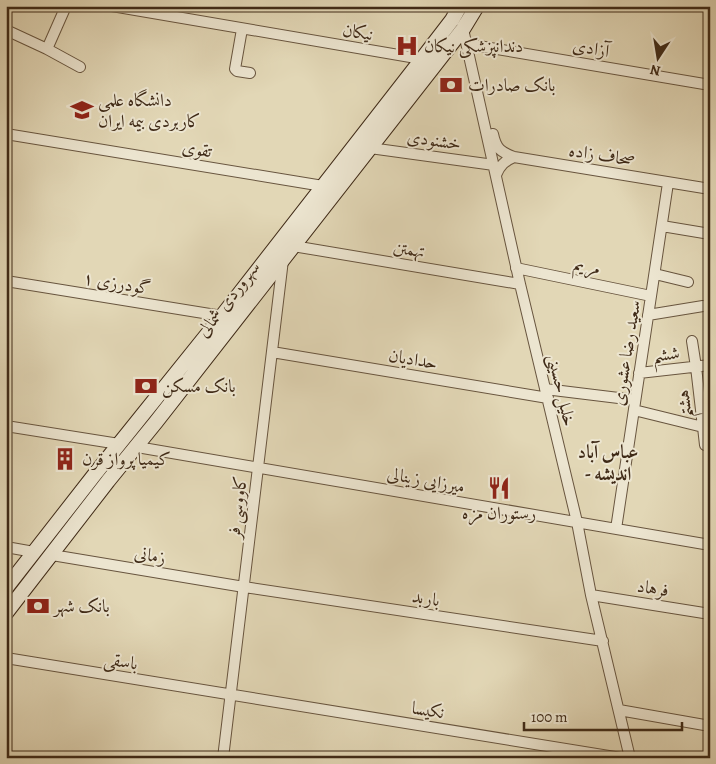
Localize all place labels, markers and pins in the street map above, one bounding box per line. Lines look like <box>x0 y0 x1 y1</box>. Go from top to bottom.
hospital icon: دندانپزشکی نیکان <box>394 33 420 59</box>
place label: دندانپزشکی نیکان <box>424 34 523 59</box>
bank icon: بانک صادرات <box>438 72 464 98</box>
place label: بانک صادرات <box>468 73 555 97</box>
place label: دانشگاه علمی کاربردی بیمه ایران <box>98 88 201 133</box>
school or university icon: دانشگاه علمی کاربردی بیمه ایران <box>69 97 95 123</box>
bank icon: بانک مسکن <box>133 373 159 399</box>
place label: بانک مسکن <box>162 374 236 398</box>
building icon: کیمیا پرواز قرن <box>52 446 78 472</box>
place label: کیمیا پرواز قرن <box>82 447 171 471</box>
restaurant icon: رستوران مزه <box>486 475 512 501</box>
place label: رستوران مزه <box>462 501 536 526</box>
bank icon: بانک شهر <box>25 593 51 619</box>
place label: بانک شهر <box>52 594 110 618</box>

